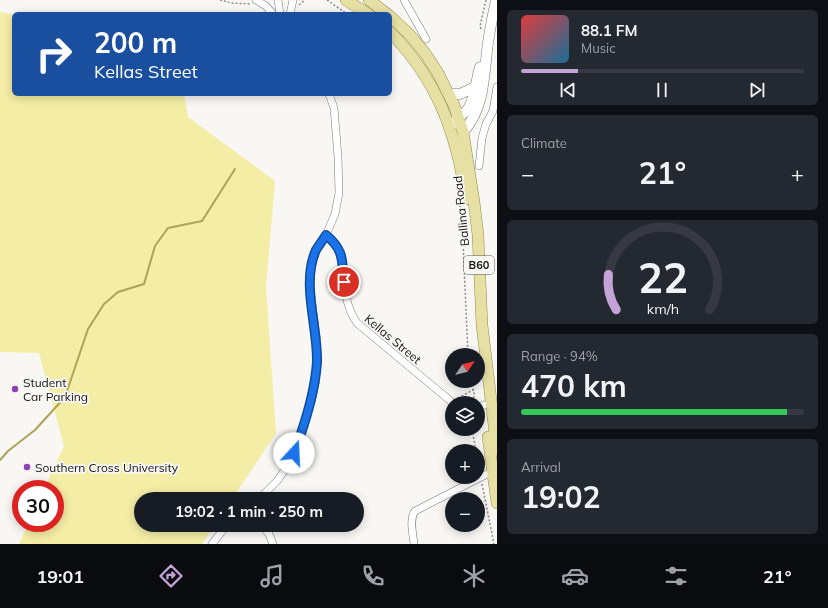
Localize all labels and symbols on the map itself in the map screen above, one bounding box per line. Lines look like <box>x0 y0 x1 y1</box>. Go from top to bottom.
street label: Ballina Road <box>450 175 472 247</box>
road number: B60 <box>464 256 494 274</box>
pin <box>327 265 361 299</box>
street label: Kellas Street <box>362 311 424 367</box>
north arrow <box>445 348 485 388</box>
place label: Student Car Parking <box>23 375 88 404</box>
marker: Student Car Parking <box>10 384 20 394</box>
position arrow <box>273 432 315 474</box>
place label: Southern Cross University <box>35 460 179 475</box>
marker: Southern Cross University <box>22 462 32 472</box>
speed limit sign: 30 <box>12 480 64 532</box>

